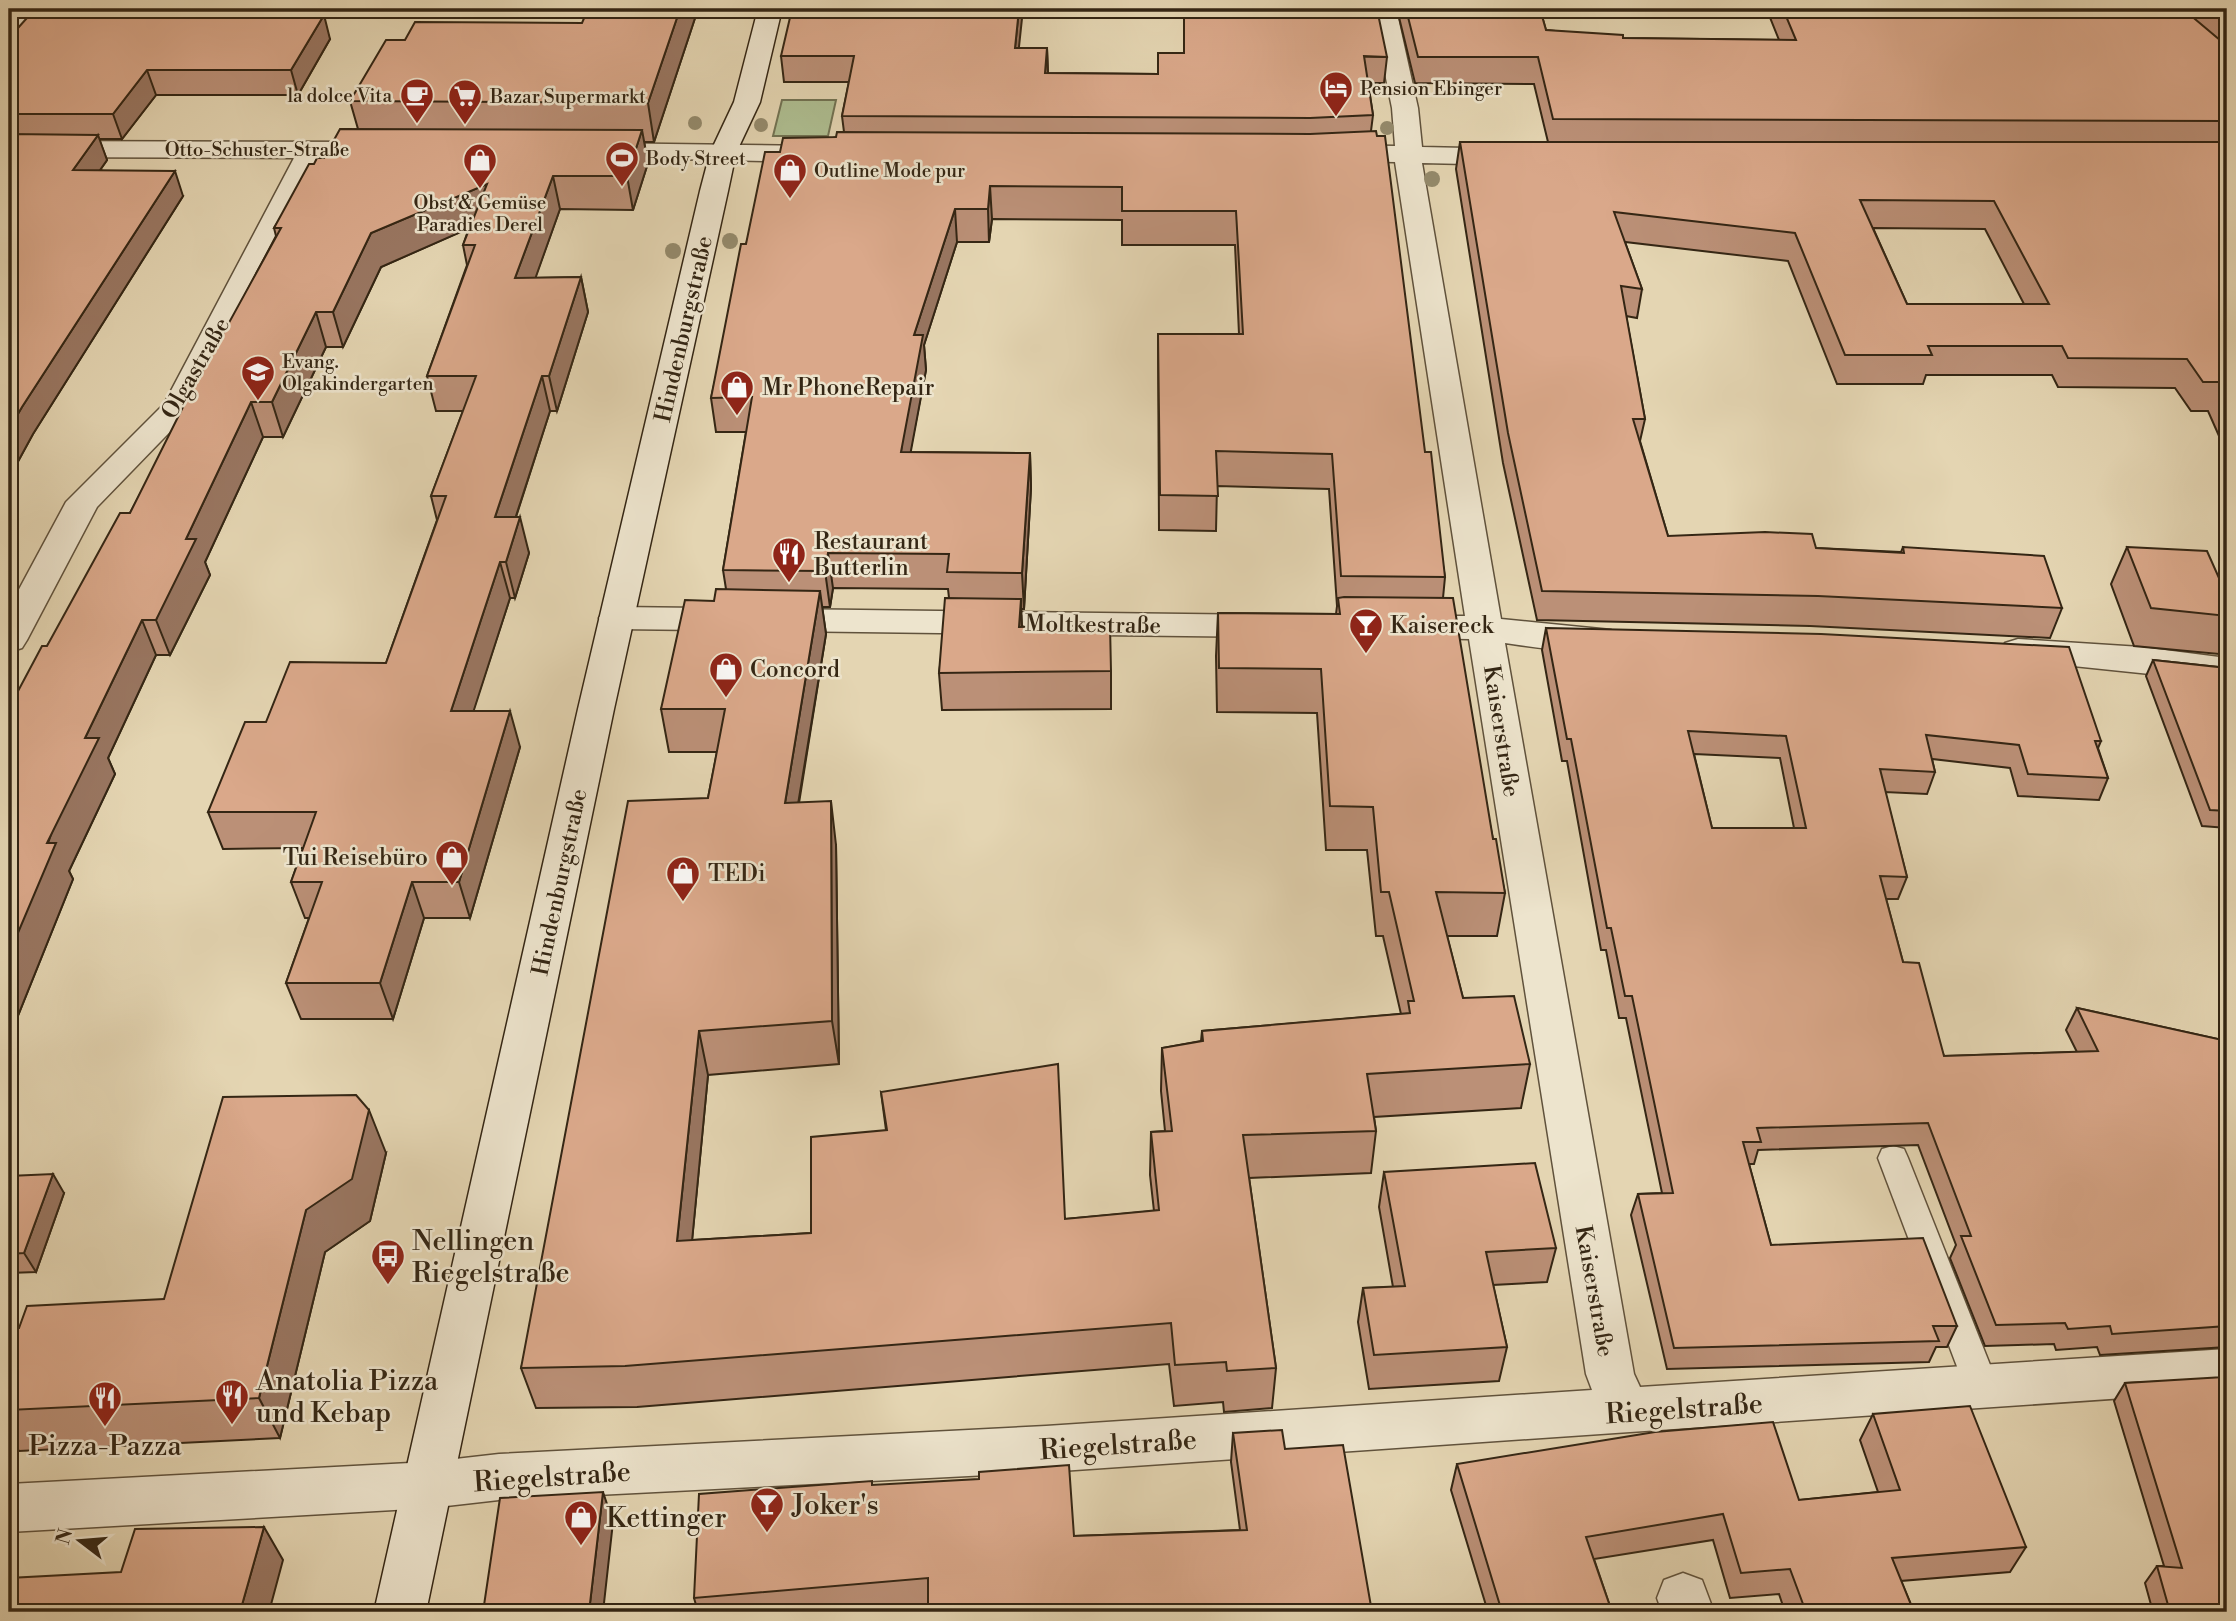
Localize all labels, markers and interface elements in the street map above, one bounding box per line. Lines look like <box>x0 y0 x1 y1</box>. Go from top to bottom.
hotel icon: Pension Ebinger <box>1317 69 1355 118</box>
cafe icon: la dolce Vita <box>398 76 436 125</box>
supermarket icon: Bazar Supermarkt <box>446 77 484 126</box>
place label: Pension Ebinger <box>1360 77 1502 101</box>
place label: la dolce Vita <box>287 84 392 108</box>
place label: Bazar Supermarkt <box>489 85 646 109</box>
street label: Otto-Schuster-Straße <box>165 138 349 162</box>
sports icon: Body Street <box>603 139 641 188</box>
shop icon: Obst & Gemüse Paradies Derel <box>461 141 499 190</box>
place label: Body Street <box>645 147 746 171</box>
shop icon: Outline Mode pur <box>771 151 809 200</box>
place label: Outline Mode pur <box>814 159 965 183</box>
place label: Obst & Gemüse Paradies Derel <box>414 191 546 237</box>
street label: Hindenburgstraße <box>649 233 719 425</box>
street label: Olgastraße <box>156 313 236 424</box>
place label: Evang. Olgakindergarten <box>282 350 434 396</box>
school or university icon: Evang. Olgakindergarten <box>239 353 277 402</box>
shop icon: Mr PhoneRepair <box>718 368 756 417</box>
place label: Mr PhoneRepair <box>762 374 935 402</box>
place label: Restaurant Butterlin <box>813 528 928 582</box>
restaurant icon: Restaurant Butterlin <box>770 535 808 584</box>
bar icon: Kaisereck <box>1347 606 1385 655</box>
street label: Moltkestraße <box>1025 610 1161 640</box>
place label: Kaisereck <box>1390 612 1495 640</box>
shop icon: Concord <box>707 650 745 699</box>
place label: Concord <box>750 656 840 684</box>
street label: Kaiserstraße <box>1477 663 1525 799</box>
street label: Hindenburgstraße <box>526 786 593 978</box>
shop icon: Tui Reisebüro <box>433 838 471 887</box>
place label: Tui Reisebüro <box>283 844 428 872</box>
shop icon: TEDi <box>664 854 702 903</box>
place label: TEDi <box>708 860 766 888</box>
street label: Kaiserstraße <box>1569 1223 1619 1359</box>
place label: Nellingen Riegelstraße <box>412 1224 570 1291</box>
bus stop icon: Nellingen Riegelstraße <box>369 1237 407 1286</box>
place label: Anatolia Pizza und Kebap <box>255 1364 439 1431</box>
restaurant icon: Anatolia Pizza und Kebap <box>213 1377 251 1426</box>
restaurant icon: Pizza-Pazza <box>86 1379 124 1428</box>
street label: Riegelstraße <box>1604 1387 1764 1432</box>
street label: Riegelstraße <box>1038 1423 1198 1468</box>
place label: Pizza-Pazza <box>28 1429 183 1464</box>
street label: Riegelstraße <box>472 1455 632 1500</box>
bar icon: Joker's <box>748 1485 786 1534</box>
place label: Joker's <box>791 1488 879 1523</box>
shop icon: Kettinger <box>562 1498 600 1547</box>
place label: Kettinger <box>606 1501 727 1536</box>
north arrow <box>46 1506 116 1576</box>
text: N <box>51 1526 78 1547</box>

